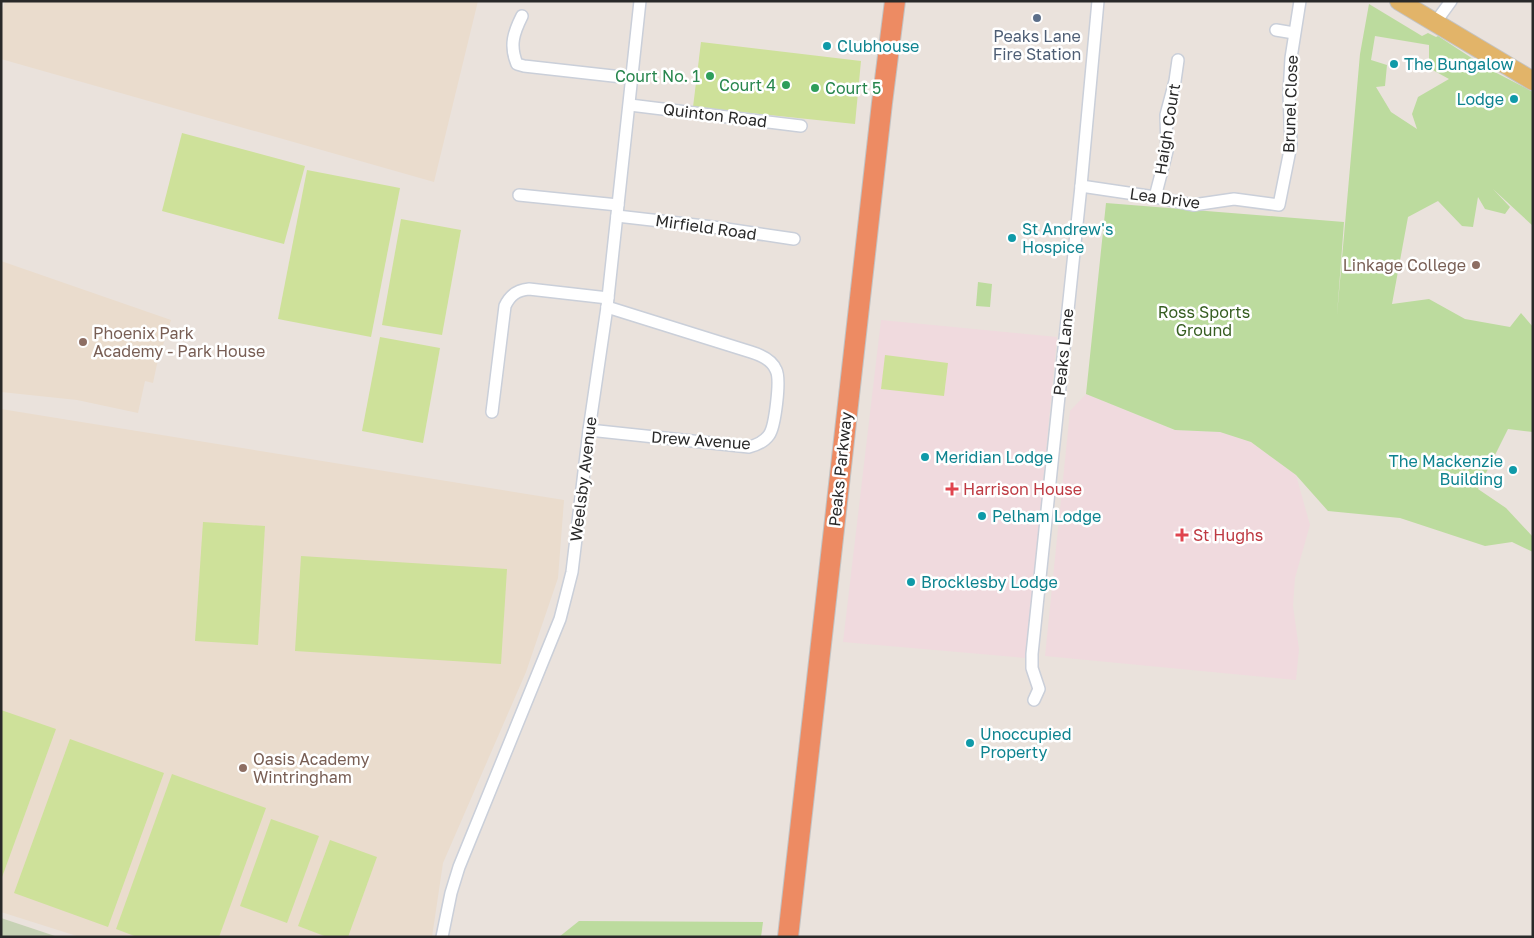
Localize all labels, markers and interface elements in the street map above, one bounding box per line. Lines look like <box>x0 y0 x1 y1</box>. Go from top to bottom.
marker: Peaks Lane Fire Station <box>1031 12 1043 24</box>
place label: Peaks Lane Fire Station <box>993 26 1081 64</box>
place label: Clubhouse <box>837 36 919 56</box>
marker: Clubhouse <box>821 40 833 52</box>
place label: The Bungalow <box>1404 54 1514 74</box>
street label: Brunel Close <box>1278 55 1302 153</box>
marker: The Bungalow <box>1388 58 1400 70</box>
place label: Court No. 1 <box>615 66 700 86</box>
marker: Court No. 1 <box>704 70 716 82</box>
place label: Court 4 <box>719 75 776 95</box>
place label: Court 5 <box>825 78 881 98</box>
marker: Court 4 <box>780 79 792 91</box>
marker: Court 5 <box>809 82 821 94</box>
street label: Haigh Court <box>1150 82 1184 176</box>
place label: Lodge <box>1456 89 1504 109</box>
marker: Lodge <box>1508 93 1520 105</box>
street label: Quinton Road <box>662 99 768 131</box>
street label: Lea Drive <box>1128 183 1202 213</box>
street label: Mirfield Road <box>654 210 758 244</box>
place label: St Andrew's Hospice <box>1022 219 1113 257</box>
marker: St Andrew's Hospice <box>1006 232 1018 244</box>
place label: Linkage College <box>1343 255 1466 275</box>
marker: Linkage College <box>1470 259 1482 271</box>
park label: Ross Sports Ground <box>1158 302 1250 340</box>
street label: Peaks Lane <box>1048 307 1078 397</box>
place label: Phoenix Park Academy - Park House <box>93 323 265 361</box>
marker: Phoenix Park Academy - Park House <box>77 336 89 348</box>
street label: Peaks Parkway <box>824 411 856 527</box>
street label: Weelsby Avenue <box>565 415 601 543</box>
street label: Drew Avenue <box>651 427 751 453</box>
place label: Meridian Lodge <box>935 447 1053 467</box>
marker: Meridian Lodge <box>919 451 931 463</box>
place label: The Mackenzie Building <box>1389 451 1503 489</box>
marker: The Mackenzie Building <box>1507 464 1519 476</box>
place label: Harrison House <box>963 479 1082 499</box>
marker: Harrison House <box>945 482 959 496</box>
place label: Pelham Lodge <box>992 506 1101 526</box>
marker: Pelham Lodge <box>976 510 988 522</box>
place label: St Hughs <box>1193 525 1263 545</box>
marker: St Hughs <box>1175 528 1189 542</box>
place label: Brocklesby Lodge <box>921 572 1058 592</box>
marker: Brocklesby Lodge <box>905 576 917 588</box>
place label: Unoccupied Property <box>980 724 1072 762</box>
marker: Unoccupied Property <box>964 737 976 749</box>
place label: Oasis Academy Wintringham <box>253 749 369 787</box>
marker: Oasis Academy Wintringham <box>237 762 249 774</box>

